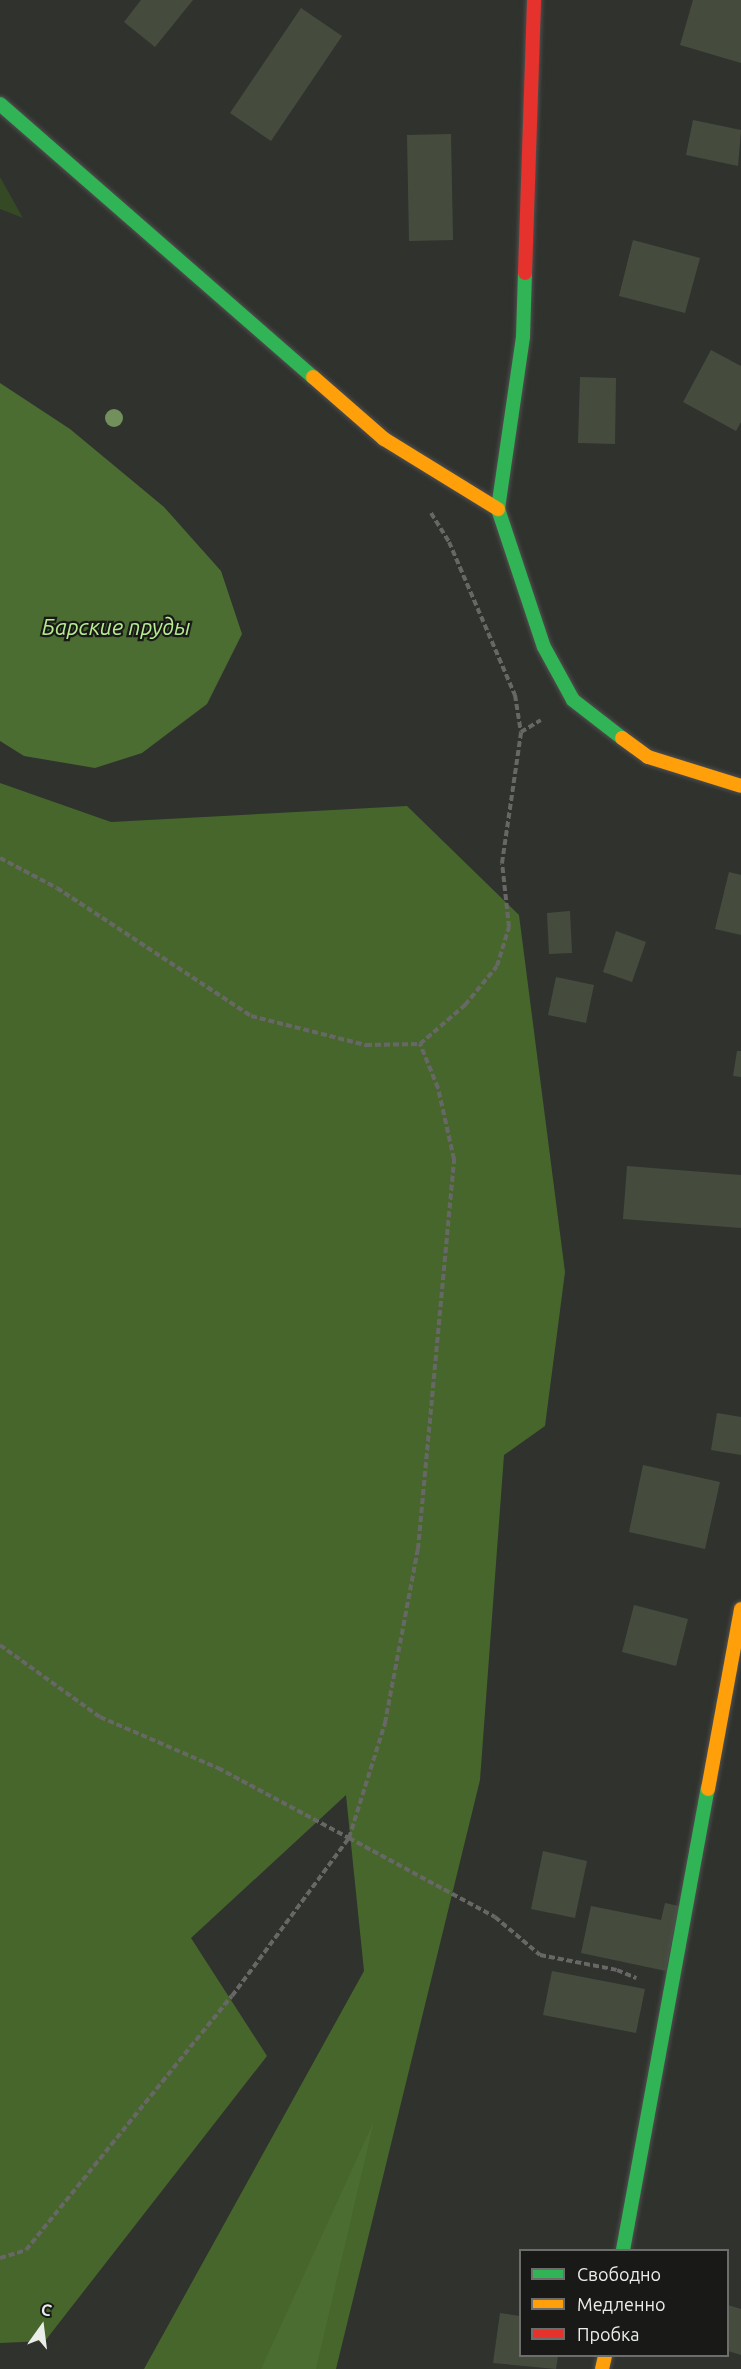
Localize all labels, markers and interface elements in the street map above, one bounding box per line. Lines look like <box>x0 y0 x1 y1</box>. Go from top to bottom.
water label: Барские пруды <box>42 614 190 640</box>
legend <box>519 2249 729 2357</box>
text: Свободно <box>577 2264 661 2284</box>
text: Медленно <box>577 2294 666 2314</box>
north arrow <box>12 2297 72 2357</box>
text: С <box>39 2300 53 2320</box>
text: Пробка <box>577 2324 640 2344</box>

